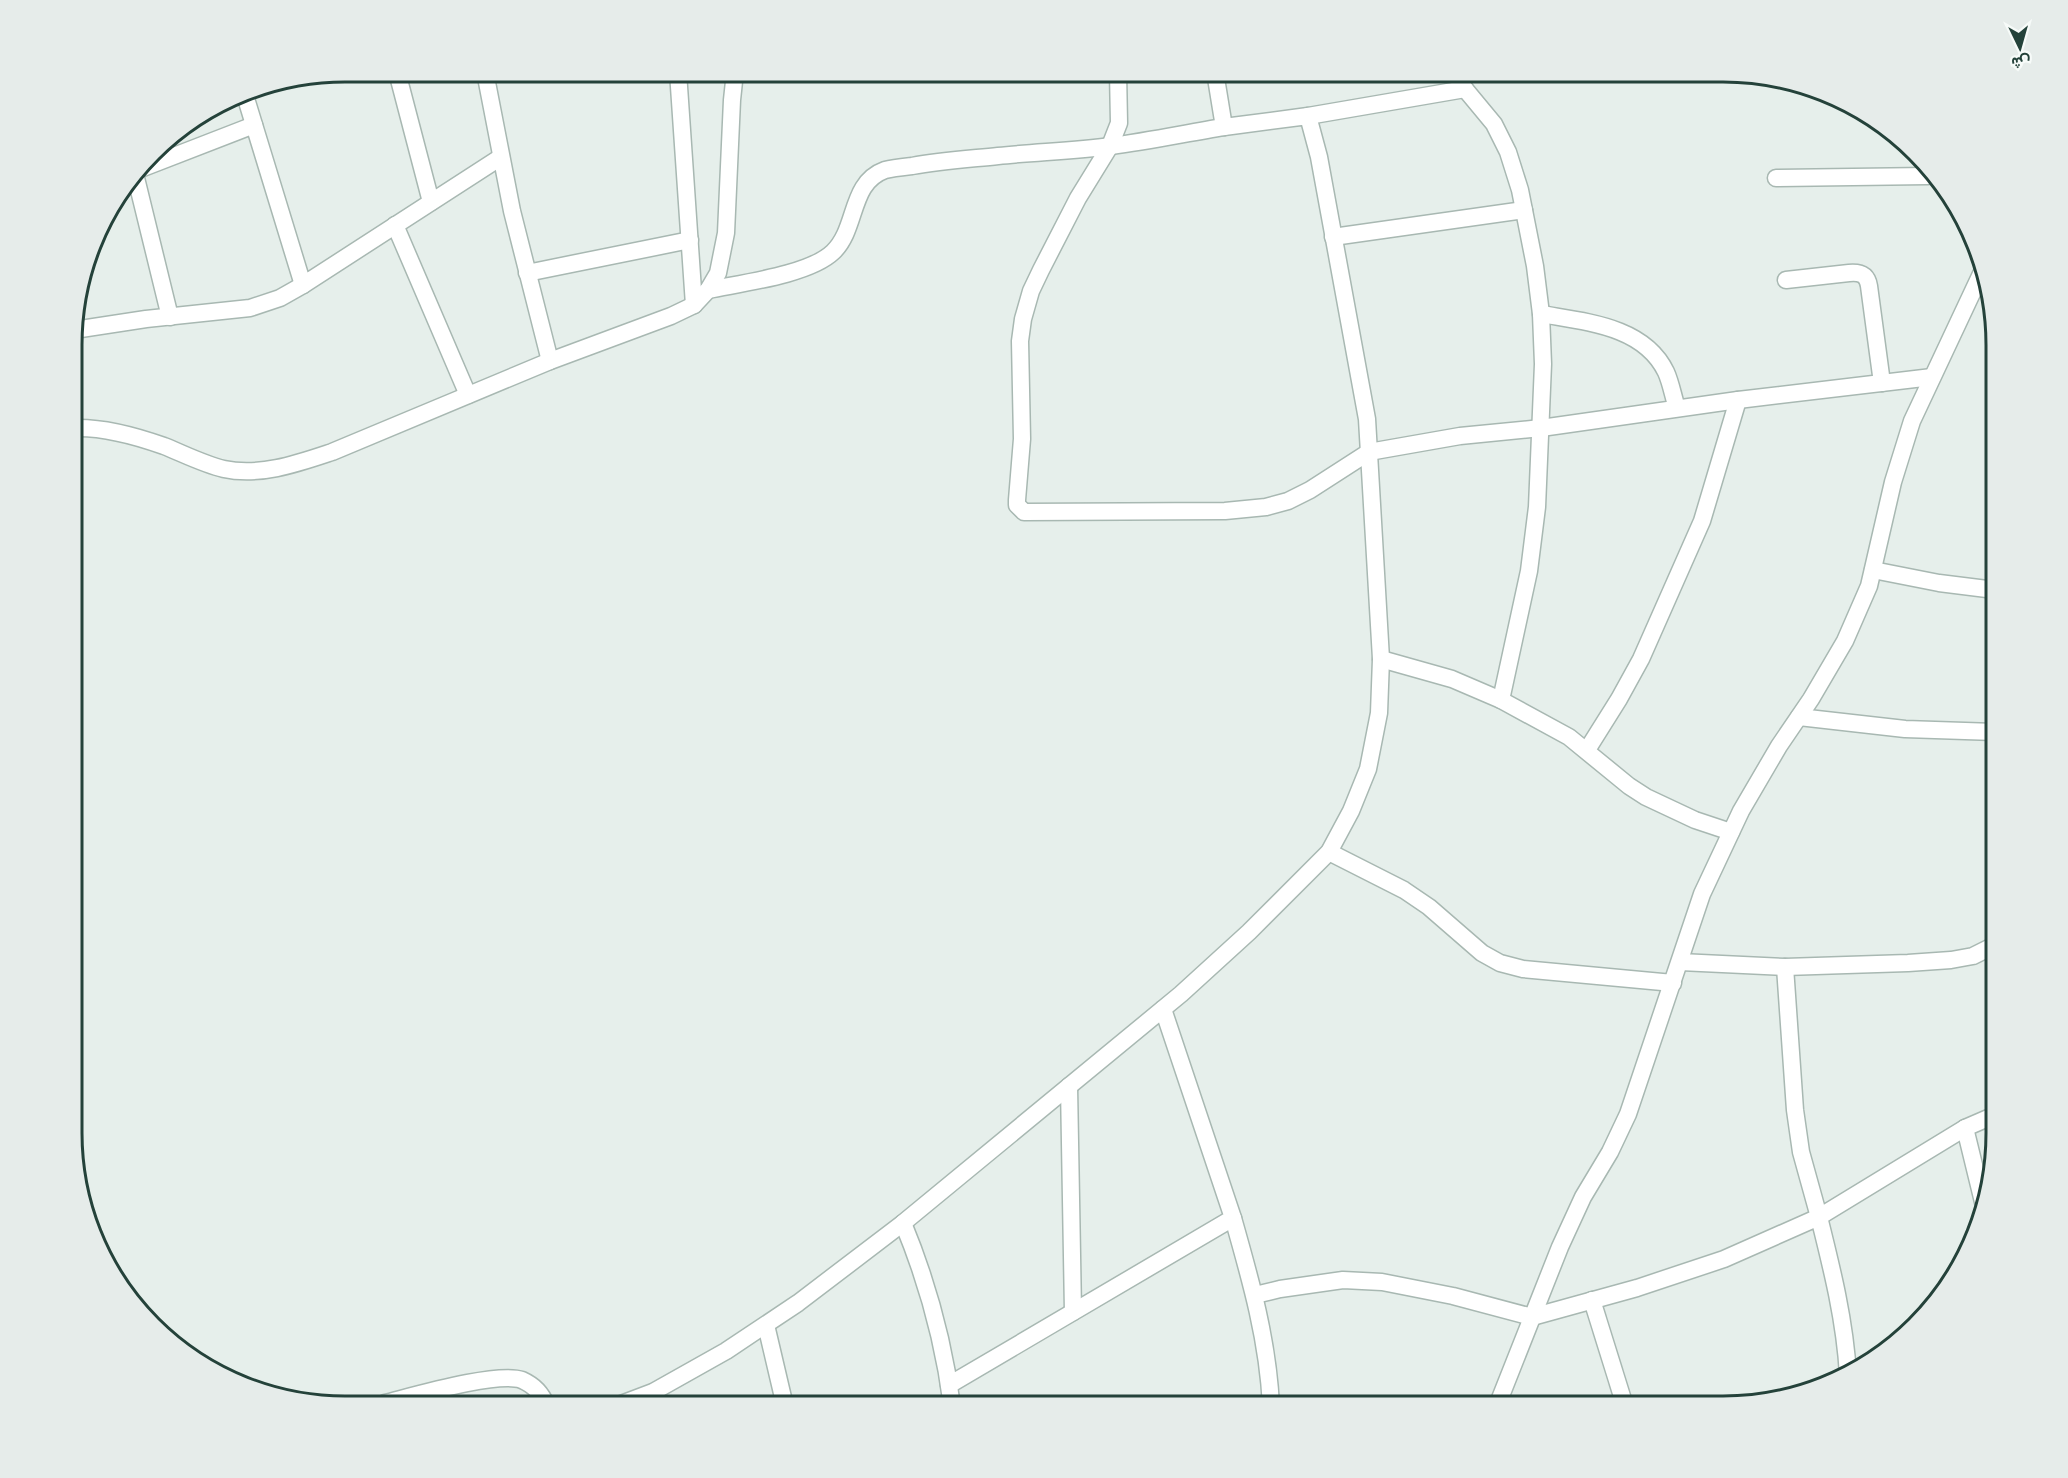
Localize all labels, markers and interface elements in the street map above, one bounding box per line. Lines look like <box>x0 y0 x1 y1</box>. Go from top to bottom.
north arrow <box>1990 18 2050 78</box>
text: ش <box>2011 50 2032 74</box>

